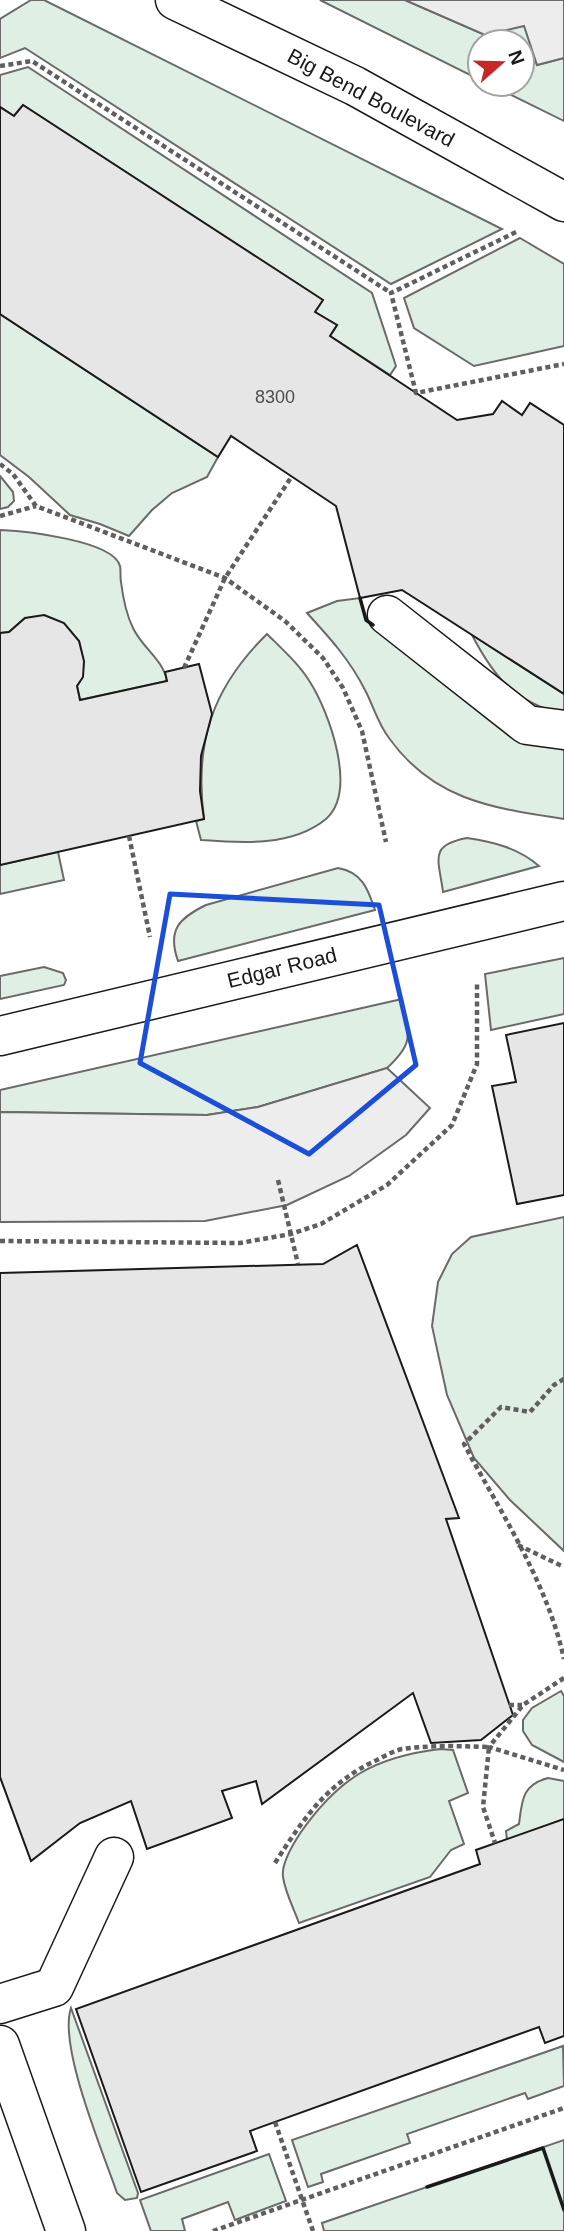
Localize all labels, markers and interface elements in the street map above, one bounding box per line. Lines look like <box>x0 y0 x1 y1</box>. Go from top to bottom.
north arrow <box>466 28 536 98</box>
street label: Big Bend Boulevard <box>284 44 459 151</box>
text: N <box>504 47 529 67</box>
house number: 8300 <box>255 387 295 407</box>
street label: Edgar Road <box>225 943 339 992</box>

